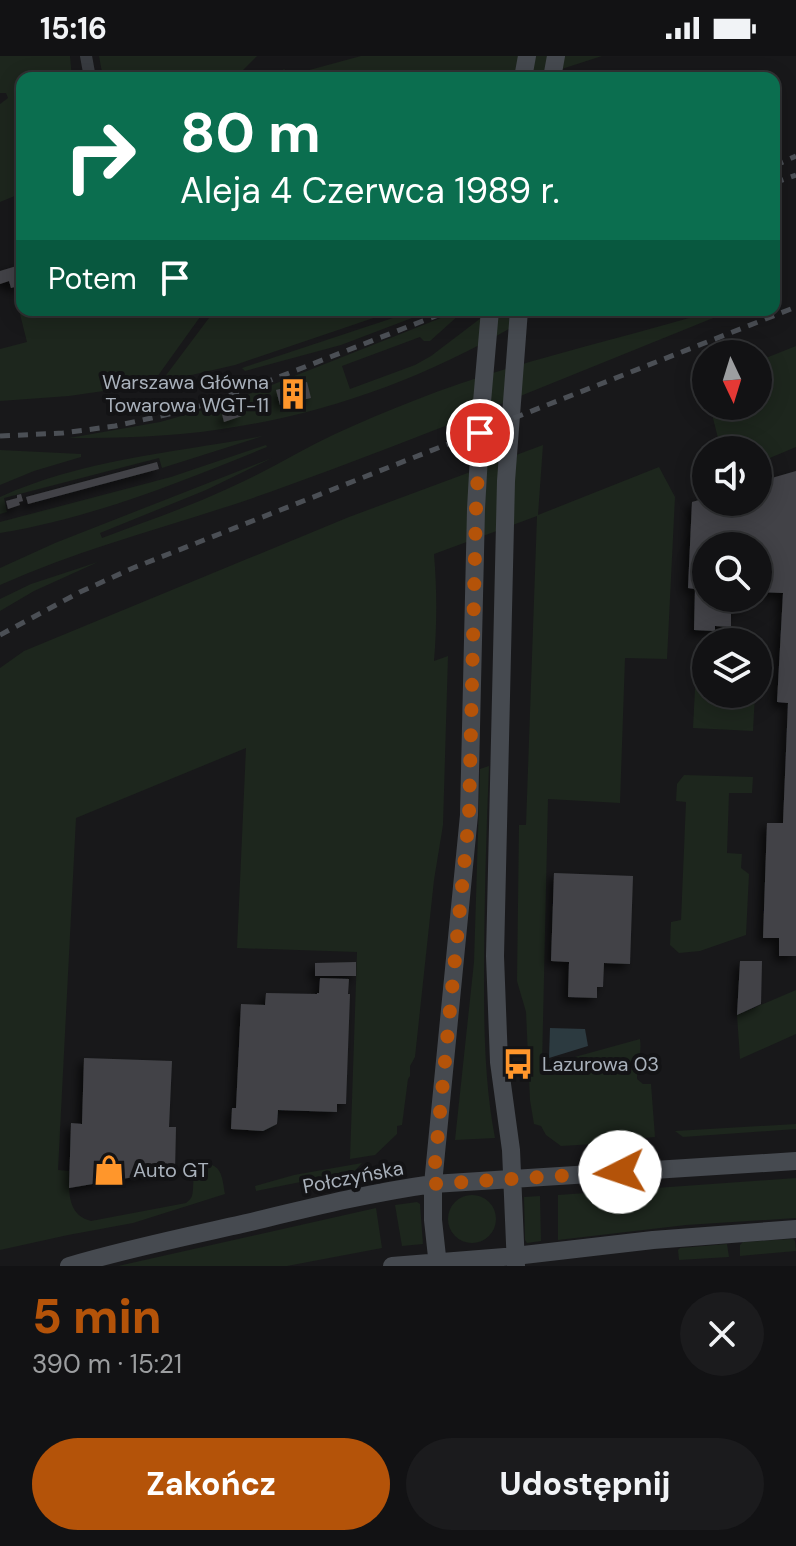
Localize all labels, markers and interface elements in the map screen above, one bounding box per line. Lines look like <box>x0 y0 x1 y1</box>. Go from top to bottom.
text: 15:16 <box>40 9 107 48</box>
text: 80 m <box>180 96 321 169</box>
icon: right <box>48 104 152 208</box>
text: Aleja 4 Czerwca 1989 r. <box>180 167 560 214</box>
icon: arrive <box>153 256 197 300</box>
text: Potem <box>48 259 137 298</box>
north arrow <box>692 340 772 420</box>
map controls <box>692 340 772 708</box>
place label: Warszawa Główna Towarowa WGT-11 <box>102 369 269 418</box>
building icon: Warszawa Główna Towarowa WGT-11 <box>276 377 310 411</box>
pin <box>446 399 514 467</box>
icon: arrive <box>458 411 502 455</box>
button: sound <box>692 436 772 516</box>
button: search <box>692 532 772 612</box>
button: layers <box>692 628 772 708</box>
bus stop icon: Lazurowa 03 <box>501 1047 535 1081</box>
place label: Lazurowa 03 <box>542 1051 659 1077</box>
position arrow <box>578 1130 662 1214</box>
shop icon: Auto GT <box>92 1153 126 1187</box>
street label: Połczyńska <box>300 1155 406 1199</box>
place label: Auto GT <box>133 1157 209 1183</box>
text: 5 min <box>32 1285 162 1348</box>
button: close <box>680 1292 764 1376</box>
text: 390 m · 15:21 <box>32 1347 182 1381</box>
button: Zakończ <box>32 1438 390 1530</box>
button: Udostępnij <box>406 1438 764 1530</box>

